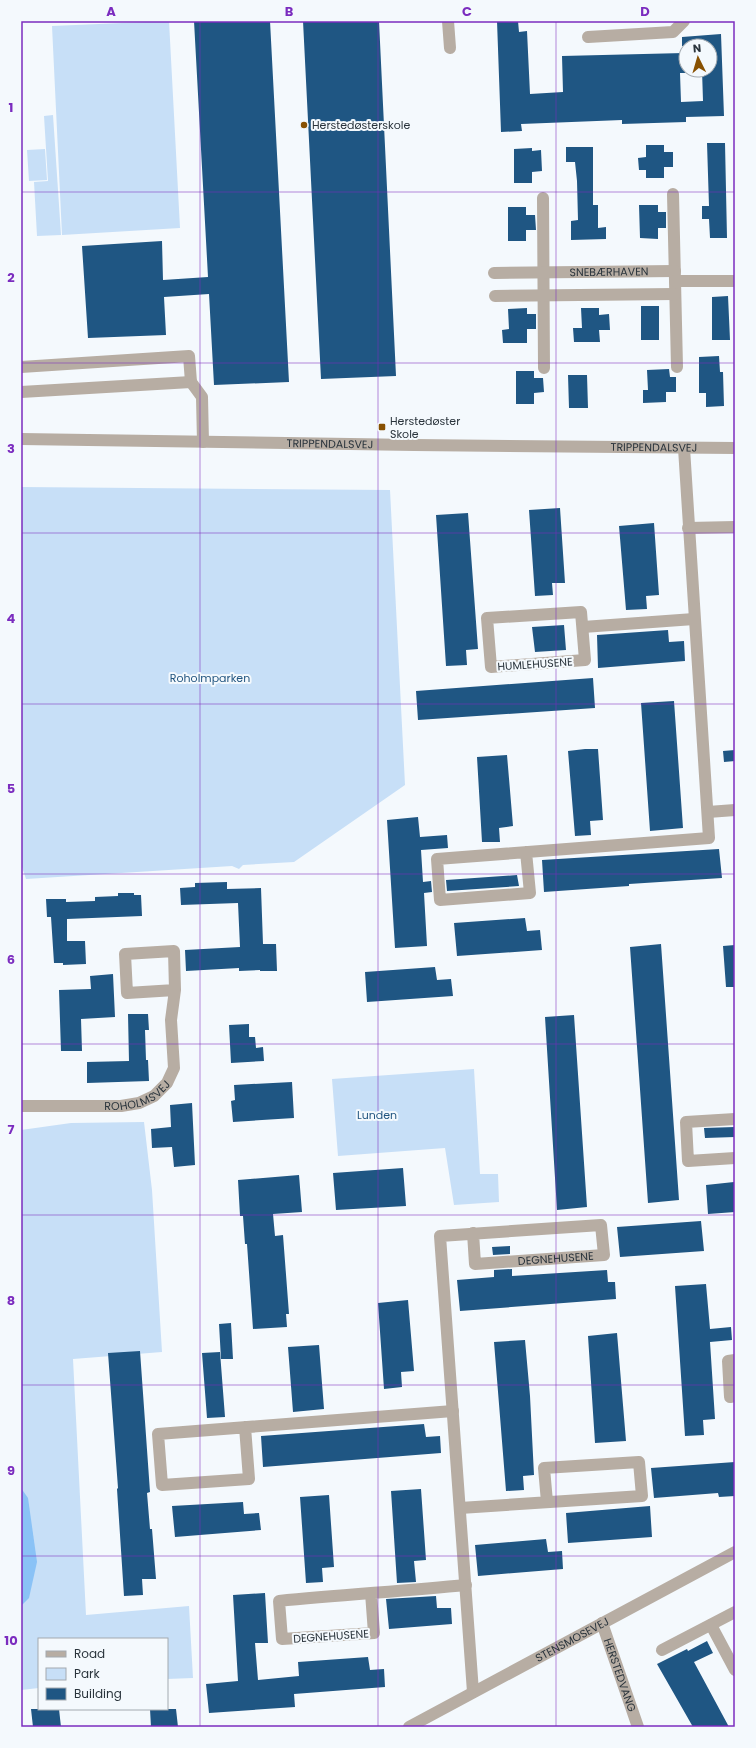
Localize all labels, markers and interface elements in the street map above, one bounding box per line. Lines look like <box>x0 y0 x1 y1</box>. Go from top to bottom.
text: A <box>106 2 116 21</box>
text: B <box>285 2 294 21</box>
text: C <box>462 2 472 21</box>
text: D <box>640 2 650 21</box>
north arrow <box>678 38 718 78</box>
text: N <box>692 40 702 56</box>
text: 1 <box>9 98 13 117</box>
place label: Herstedøsterskole <box>312 117 410 133</box>
marker: Herstedøsterskole <box>299 120 309 130</box>
street label: SNEBÆRHAVEN <box>569 263 649 280</box>
text: 2 <box>7 268 15 287</box>
place label: Herstedøster Skole <box>390 413 460 442</box>
marker: Herstedøster Skole <box>377 422 387 432</box>
street label: TRIPPENDALSVEJ <box>286 435 374 452</box>
text: 3 <box>7 439 15 458</box>
street label: TRIPPENDALSVEJ <box>610 439 697 456</box>
text: 4 <box>7 609 16 628</box>
street label: HUMLEHUSENE <box>497 653 573 675</box>
park label: Roholmparken <box>170 670 250 686</box>
text: 5 <box>7 779 15 798</box>
text: 6 <box>7 950 15 969</box>
street label: ROHOLMSVEJ <box>104 1076 174 1114</box>
park label: Lunden <box>357 1107 397 1123</box>
text: 7 <box>8 1120 15 1139</box>
street label: DEGNEHUSENE <box>517 1248 594 1269</box>
text: 8 <box>7 1291 15 1310</box>
text: 9 <box>7 1461 15 1480</box>
street label: STENSMOSEVEJ <box>532 1613 612 1666</box>
street label: DEGNEHUSENE <box>293 1625 369 1647</box>
text: 10 <box>4 1631 18 1650</box>
street label: HERSTEDVANG <box>600 1636 640 1714</box>
legend <box>38 1638 168 1710</box>
text: Road <box>74 1645 105 1662</box>
text: Park <box>74 1665 101 1682</box>
text: Building <box>74 1685 122 1702</box>

